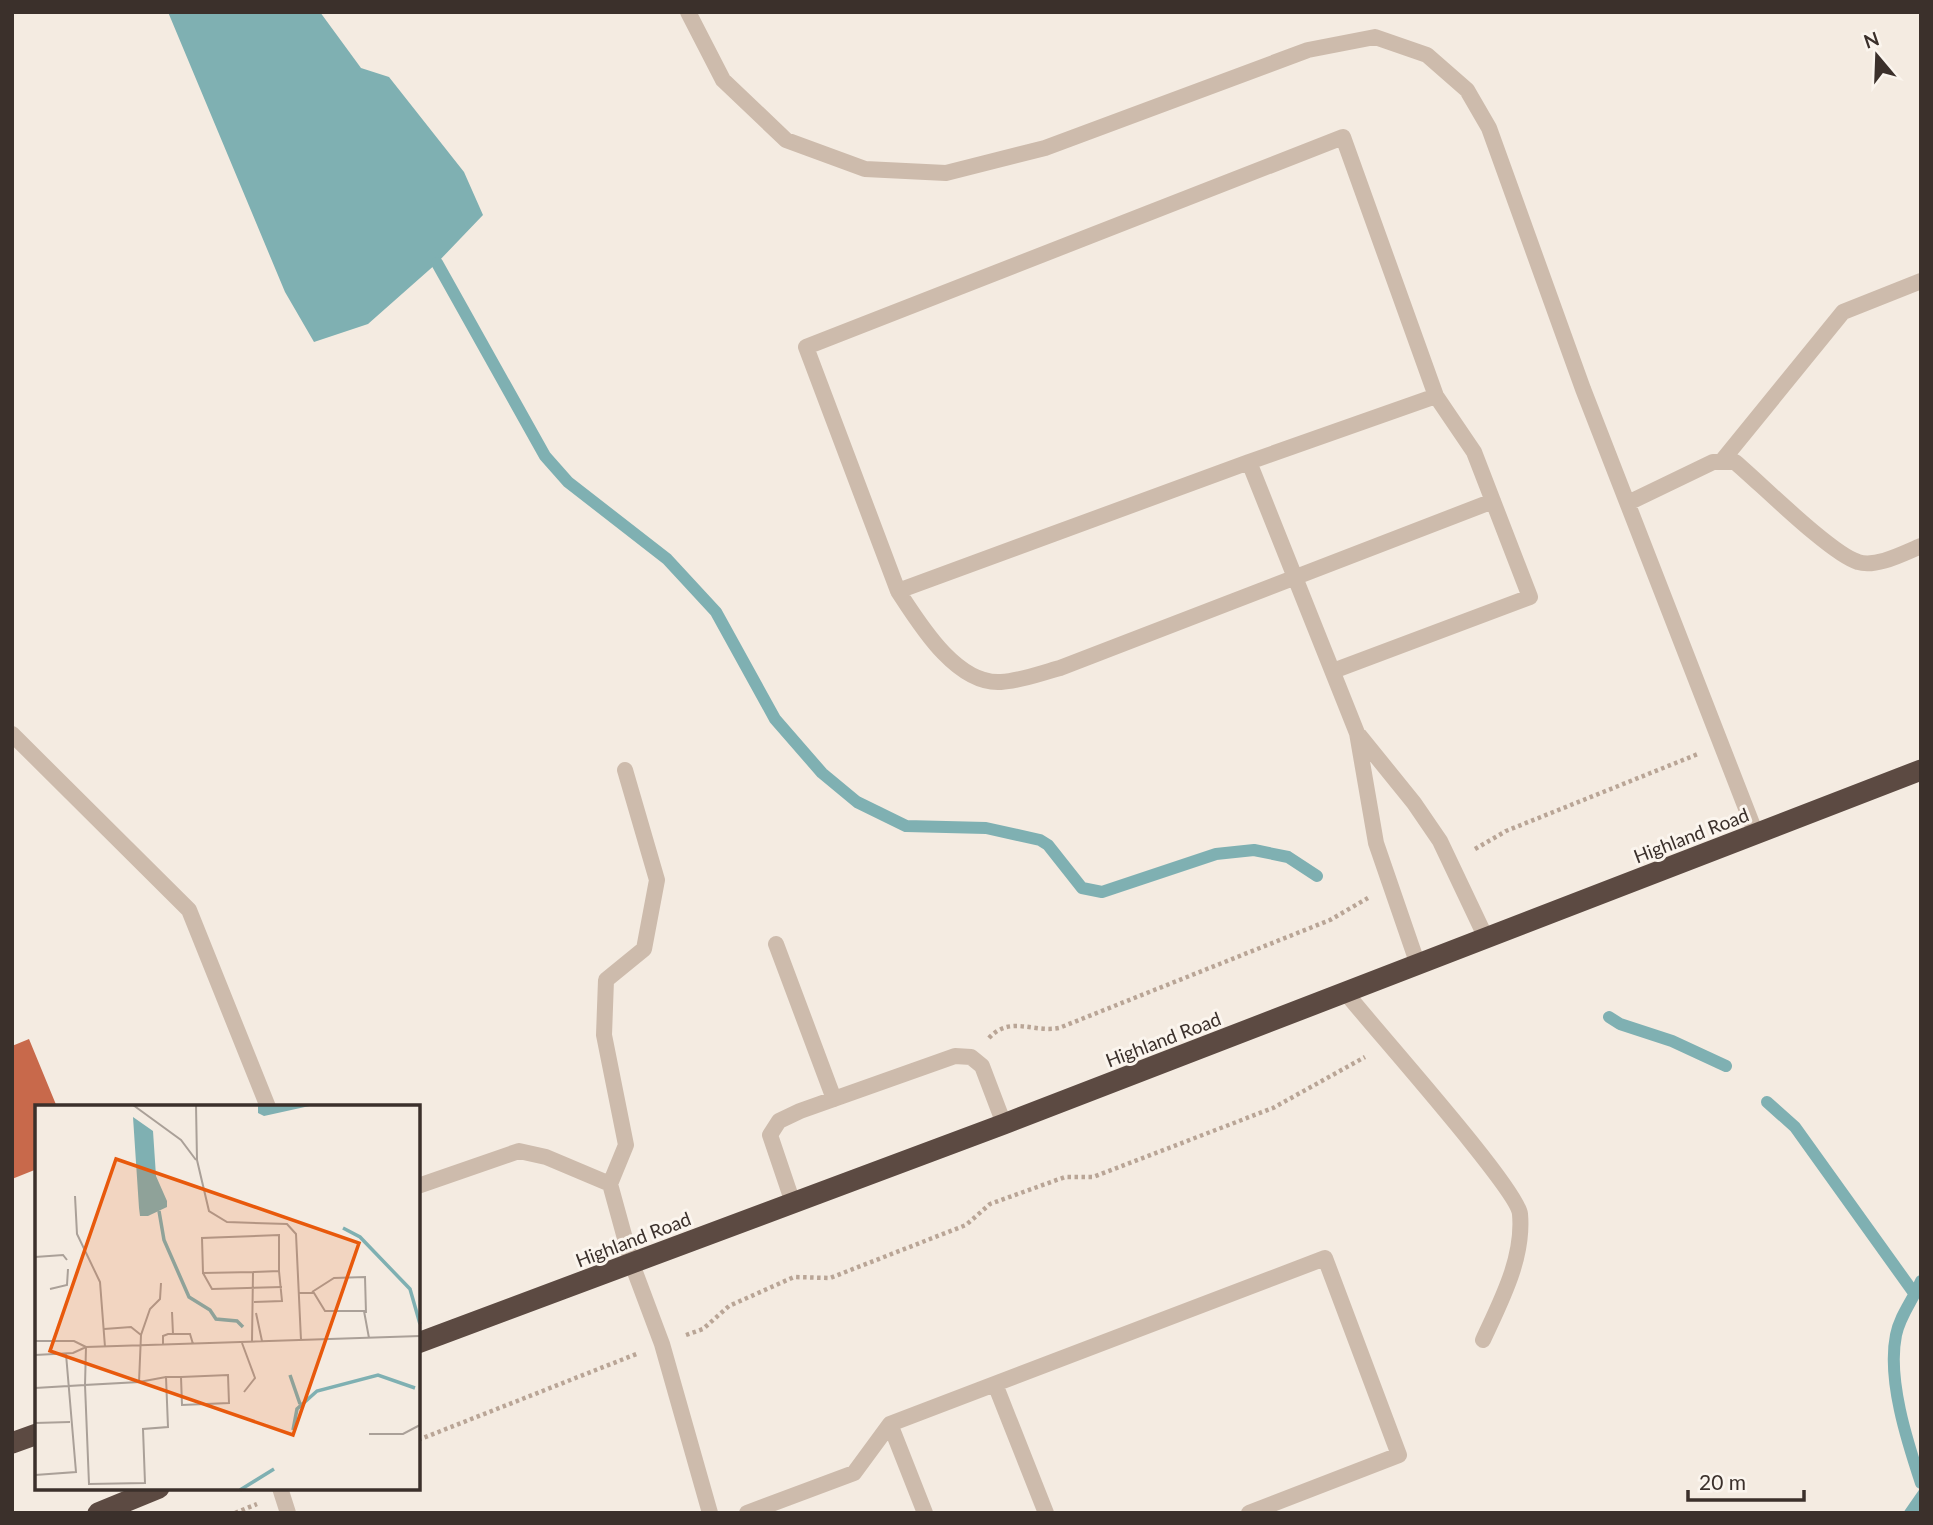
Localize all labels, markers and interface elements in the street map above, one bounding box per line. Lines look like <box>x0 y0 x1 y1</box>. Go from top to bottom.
north arrow <box>1842 21 1912 91</box>
text: N <box>1861 26 1882 53</box>
street label: Highland Road <box>1630 802 1752 868</box>
street label: Highland Road <box>1102 1006 1224 1072</box>
inset map <box>35 1105 420 1490</box>
street label: Highland Road <box>572 1206 694 1272</box>
scale bar <box>1688 1458 1804 1502</box>
text: 20 m <box>1699 1469 1746 1494</box>

